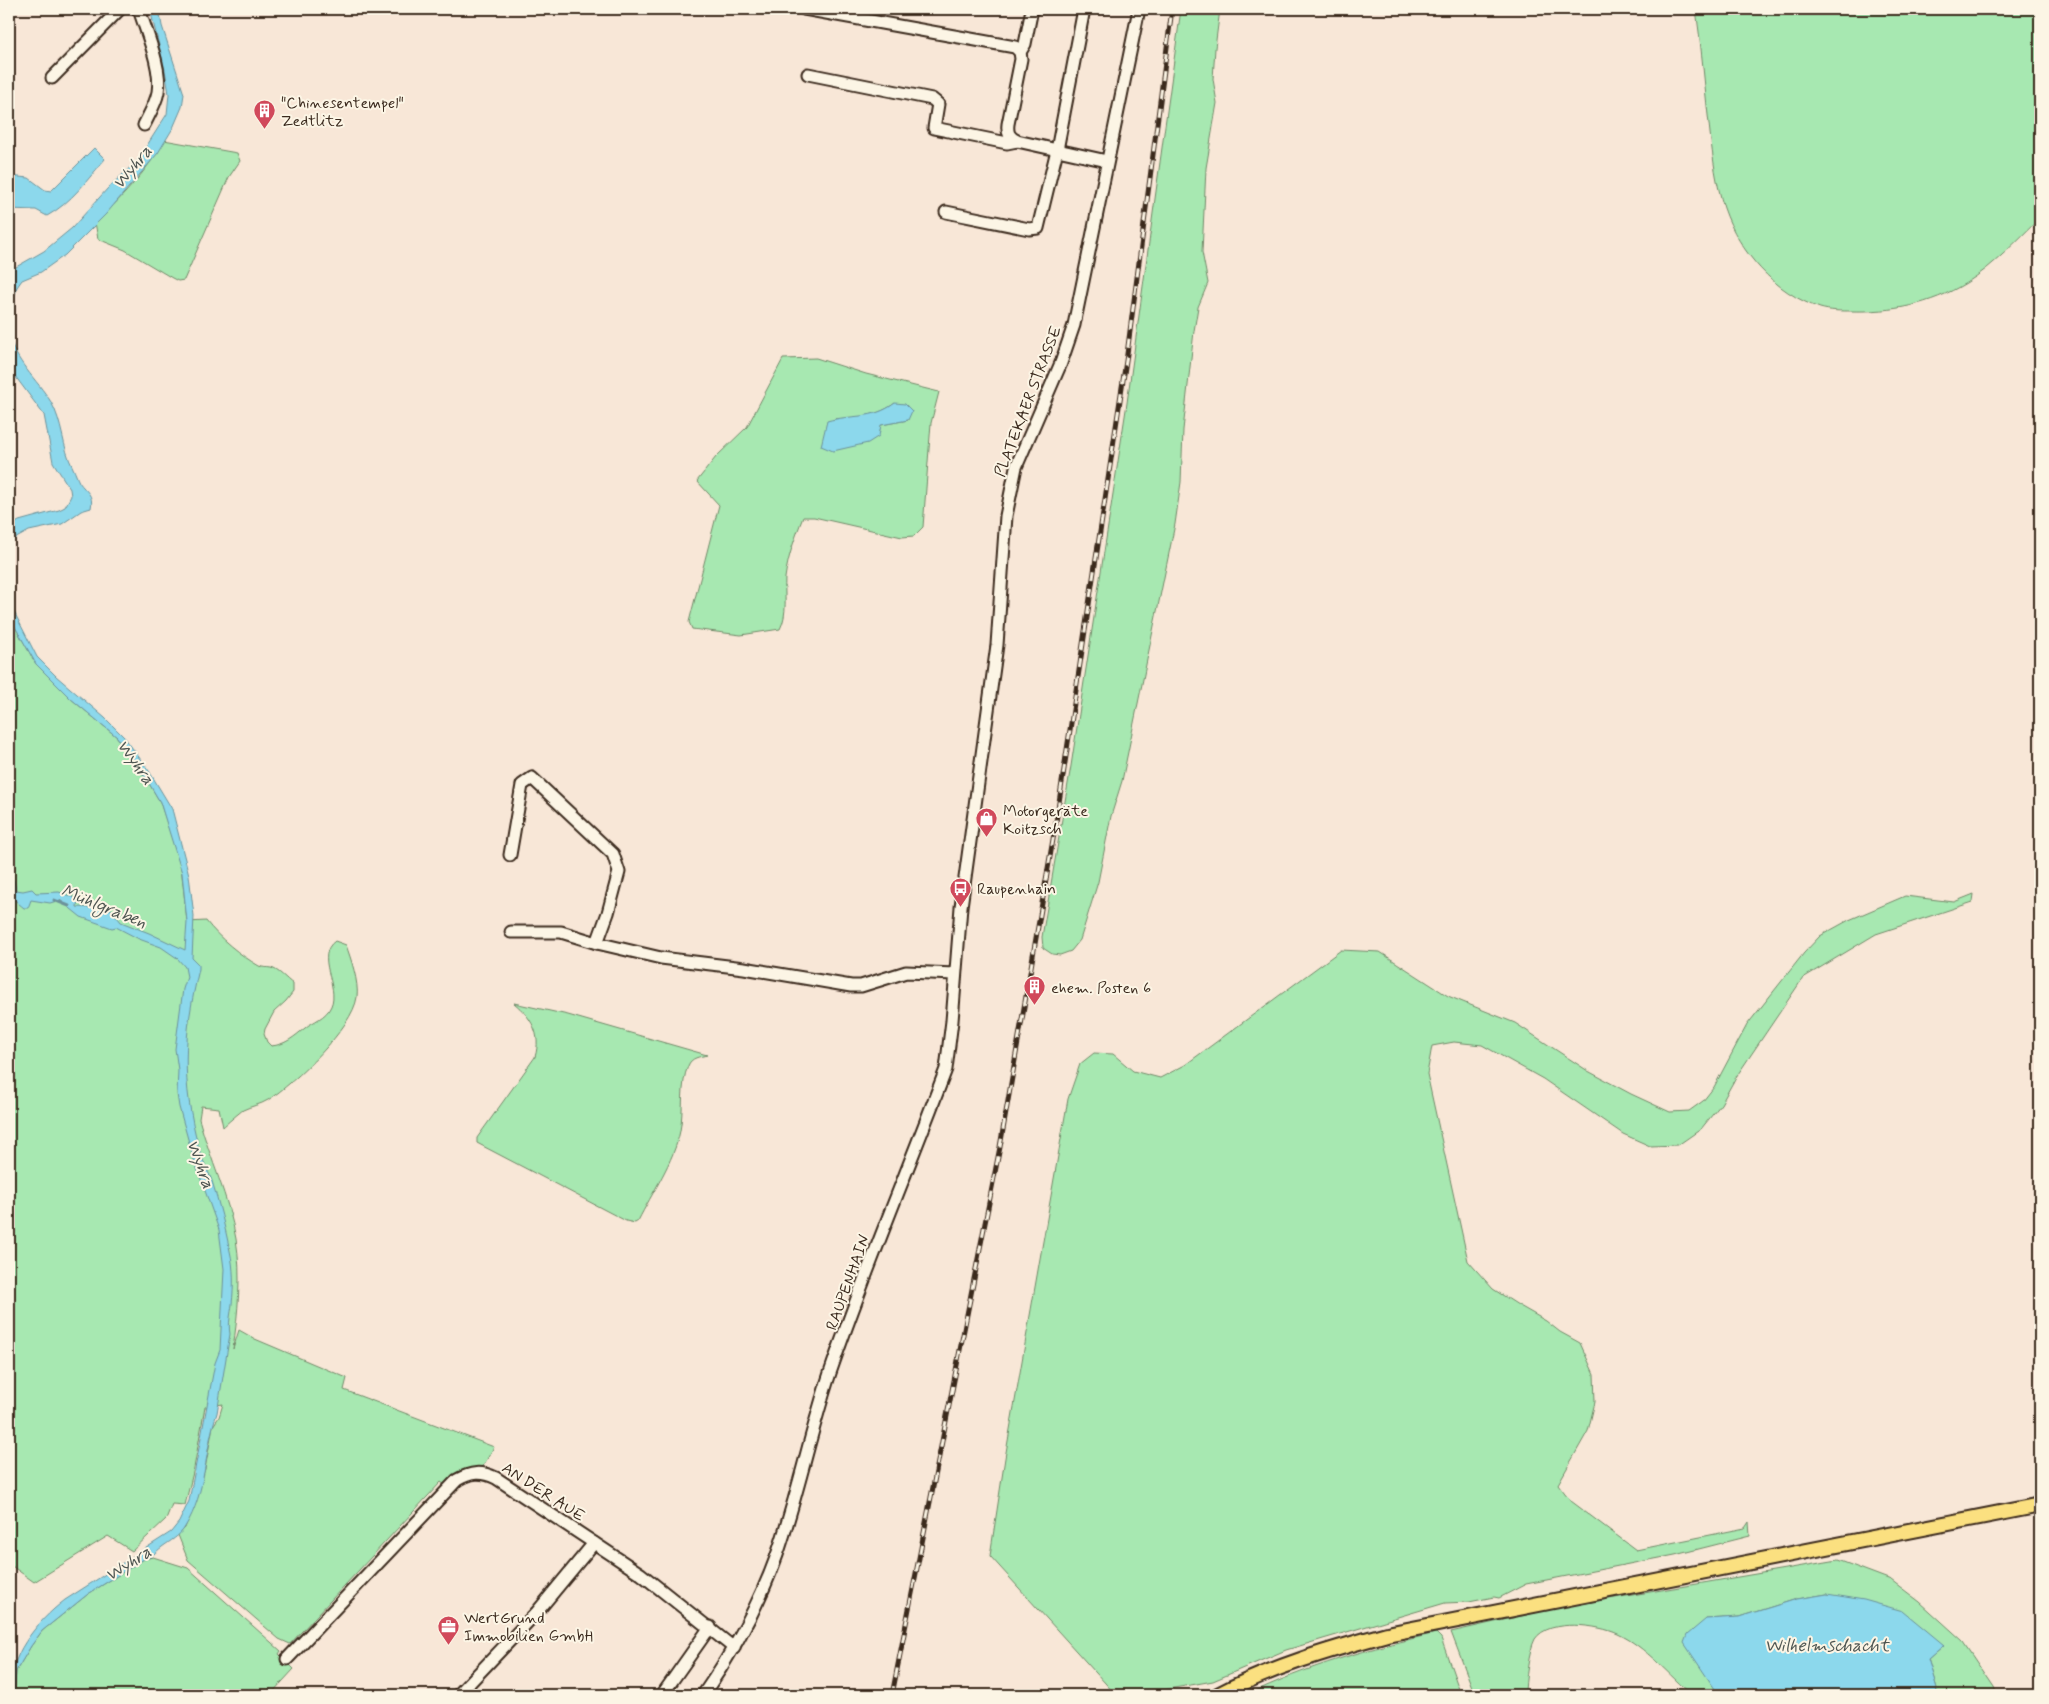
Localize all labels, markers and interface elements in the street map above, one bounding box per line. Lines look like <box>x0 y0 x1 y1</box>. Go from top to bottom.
place label: "Chinesentempel" Zedtlitz <box>281 93 404 132</box>
building icon: "Chinesentempel" Zedtlitz <box>253 99 277 130</box>
water label: Wyhra <box>107 141 158 195</box>
street label: PLATEKAER STRASSE <box>990 323 1067 480</box>
water label: Wyhra <box>111 735 160 790</box>
place label: Motorgeräte Koitzsch <box>1003 801 1088 840</box>
shop icon: Motorgeräte Koitzsch <box>975 807 999 838</box>
bus stop icon: Raupenhain <box>949 876 973 907</box>
water label: Mühlgraben <box>57 879 150 937</box>
place label: Raupenhain <box>977 879 1056 900</box>
building icon: ehem. Posten 6 <box>1023 975 1047 1006</box>
place label: ehem. Posten 6 <box>1051 978 1151 999</box>
water label: Wyhra <box>180 1137 220 1192</box>
street label: RAUPENHAIN <box>821 1232 875 1333</box>
street label: AN DER AUE <box>498 1458 589 1527</box>
water label: Wyhra <box>101 1540 156 1587</box>
place label: WertGrund Immobilien GmbH <box>464 1608 593 1647</box>
office icon: WertGrund Immobilien GmbH <box>436 1614 460 1645</box>
water label: Wilhelmschacht <box>1765 1634 1891 1658</box>

